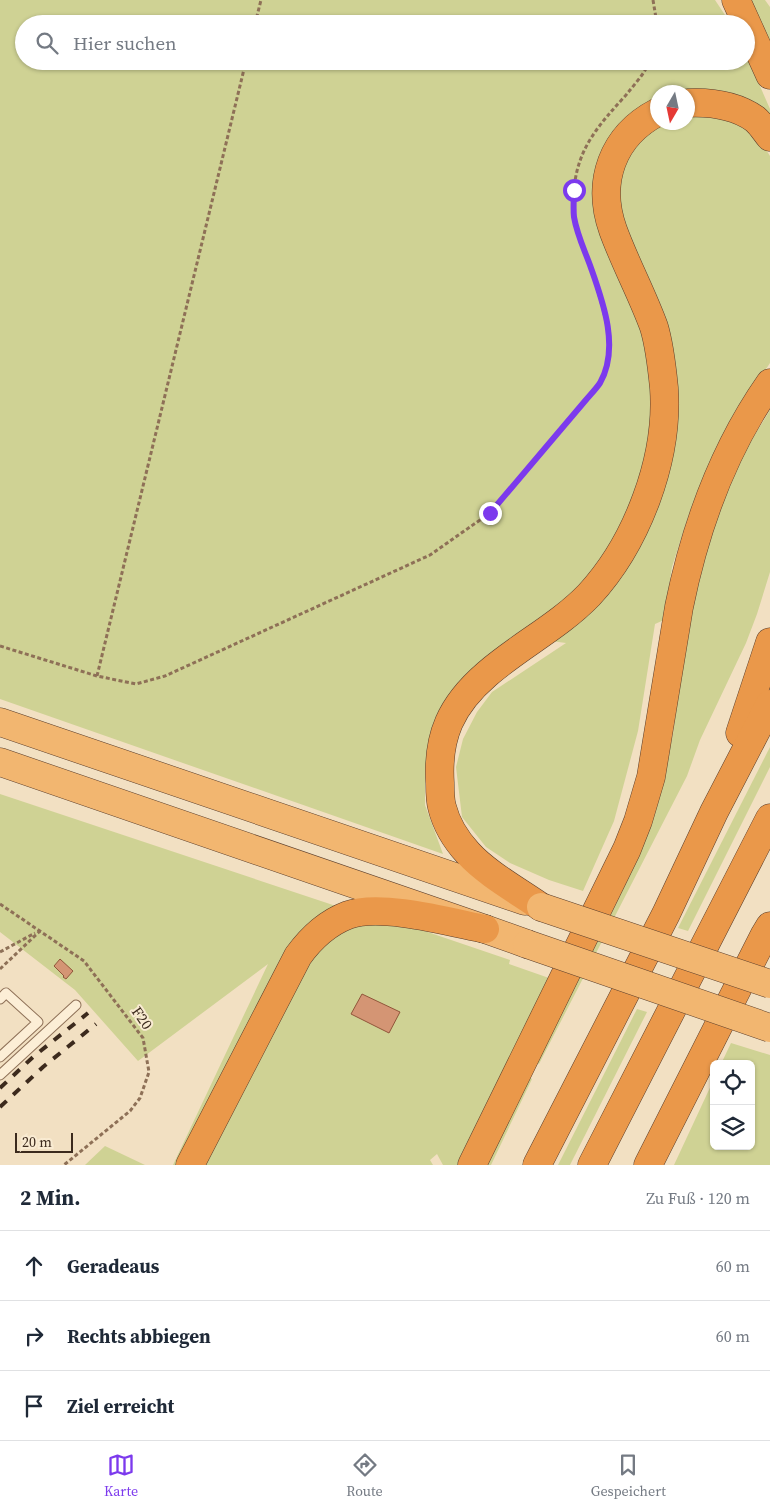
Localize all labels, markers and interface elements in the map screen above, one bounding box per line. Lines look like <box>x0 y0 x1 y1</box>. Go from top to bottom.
search box <box>15 15 755 70</box>
icon: search <box>33 29 61 57</box>
text: Hier suchen <box>73 30 177 56</box>
north arrow <box>650 85 695 130</box>
route start <box>563 179 586 202</box>
route end <box>479 502 502 525</box>
street label: F20 <box>127 1002 158 1033</box>
map controls <box>710 1060 755 1150</box>
button: locate <box>710 1060 755 1105</box>
button: layers <box>710 1105 755 1150</box>
scale bar <box>15 1130 72 1153</box>
text: 20 m <box>22 1132 52 1152</box>
text: 2 Min. <box>20 1183 81 1212</box>
text: Zu Fuß · 120 m <box>646 1187 750 1209</box>
icon: ahead <box>20 1252 48 1280</box>
text: Geradeaus <box>67 1253 159 1279</box>
text: 60 m <box>716 1255 750 1277</box>
icon: right <box>20 1322 48 1350</box>
text: Rechts abbiegen <box>67 1323 211 1349</box>
text: 60 m <box>716 1325 750 1347</box>
icon: arrive <box>20 1392 48 1420</box>
text: Ziel erreicht <box>67 1393 174 1419</box>
tab: Karte <box>104 1451 138 1501</box>
tab: Route <box>346 1451 383 1501</box>
tab: Gespeichert <box>591 1451 666 1501</box>

